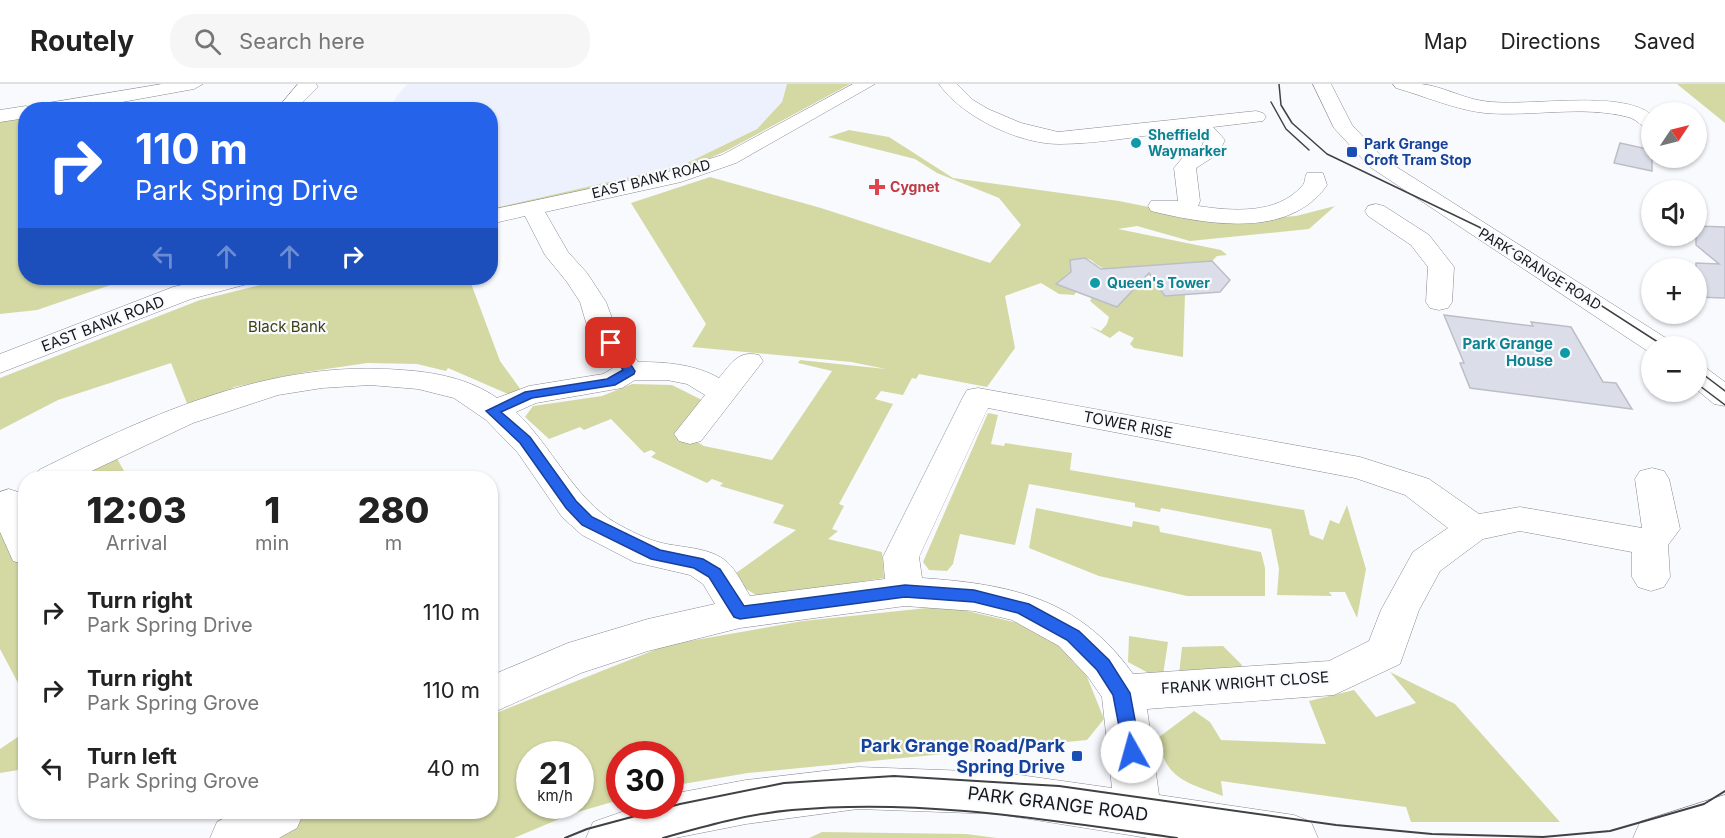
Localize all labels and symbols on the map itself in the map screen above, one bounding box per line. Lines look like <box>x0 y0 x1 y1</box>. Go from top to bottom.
north arrow <box>1641 102 1707 168</box>
place label: Sheffield Waymarker <box>1148 126 1227 159</box>
place label: Park Grange Croft Tram Stop <box>1364 135 1472 168</box>
marker: Sheffield Waymarker <box>1129 136 1143 150</box>
marker: Park Grange Croft Tram Stop <box>1345 145 1359 159</box>
street label: EAST BANK ROAD <box>590 156 712 201</box>
marker: Cygnet <box>868 178 886 196</box>
place label: Cygnet <box>890 178 940 195</box>
street label: PARK GRANGE ROAD <box>1476 224 1605 313</box>
place label: Queen's Tower <box>1107 274 1210 291</box>
marker: Queen's Tower <box>1088 276 1102 290</box>
street label: EAST BANK ROAD <box>39 291 167 356</box>
park label: Black Bank <box>248 317 327 336</box>
pin <box>585 317 636 368</box>
place label: Park Grange House <box>1463 334 1553 370</box>
marker: Park Grange House <box>1558 346 1572 360</box>
street label: TOWER RISE <box>1082 407 1174 442</box>
street label: FRANK WRIGHT CLOSE <box>1160 667 1330 698</box>
position arrow <box>1100 720 1164 784</box>
place label: Park Grange Road/Park Spring Drive <box>861 735 1066 777</box>
speed limit sign: 30 <box>606 741 684 819</box>
marker: Park Grange Road/Park Spring Drive <box>1070 749 1084 763</box>
street label: PARK GRANGE ROAD <box>967 782 1150 825</box>

